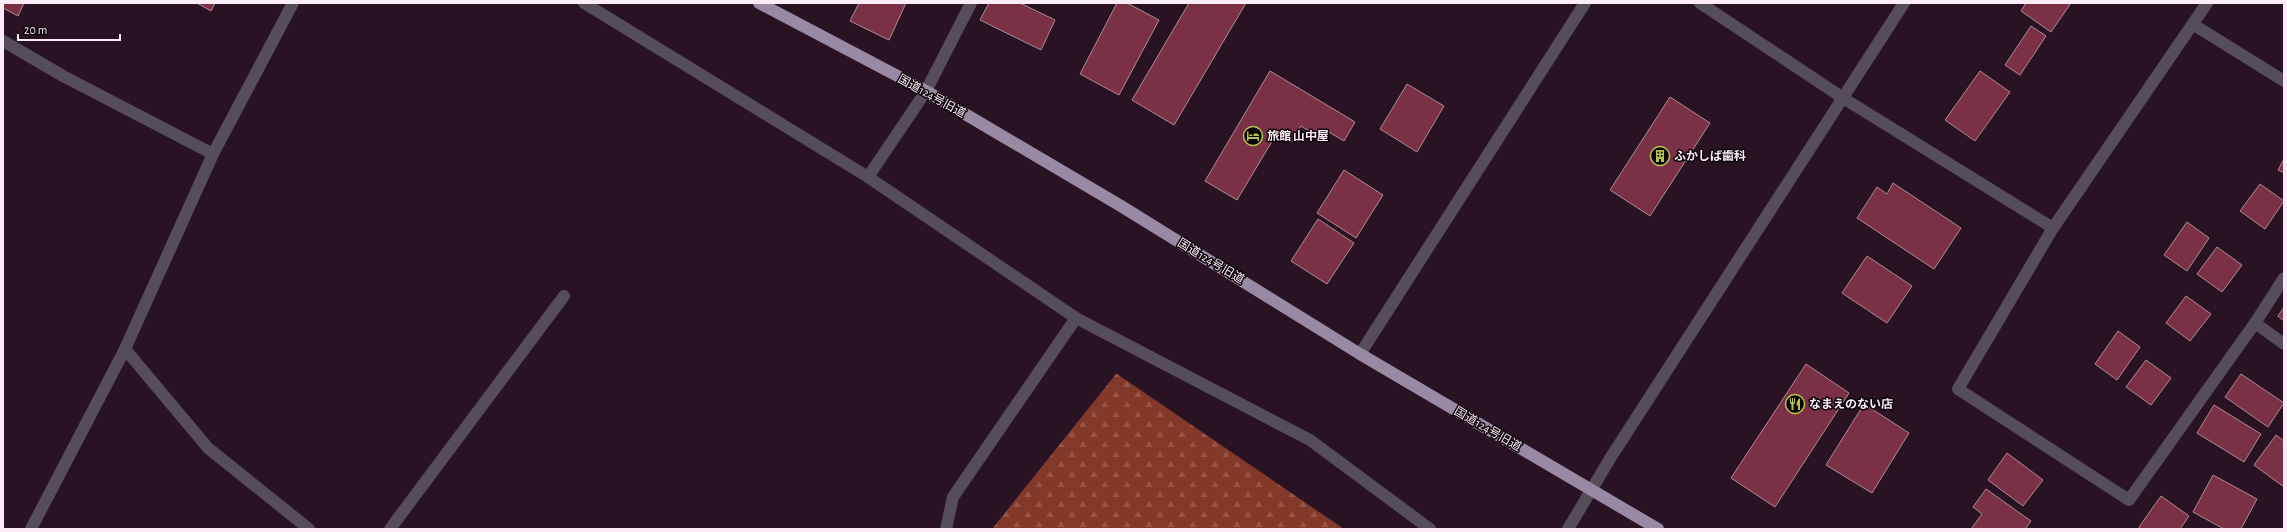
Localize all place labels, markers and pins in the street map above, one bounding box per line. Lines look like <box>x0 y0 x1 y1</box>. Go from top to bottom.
hotel icon: 旅館 山中屋 <box>1242 125 1264 147</box>
place label: 旅館 山中屋 <box>1267 129 1329 142</box>
building icon: ふかしば歯科 <box>1649 145 1671 167</box>
place label: ふかしば歯科 <box>1674 149 1746 162</box>
restaurant icon: なまえのない店 <box>1784 393 1806 415</box>
place label: なまえのない店 <box>1809 398 1893 410</box>

